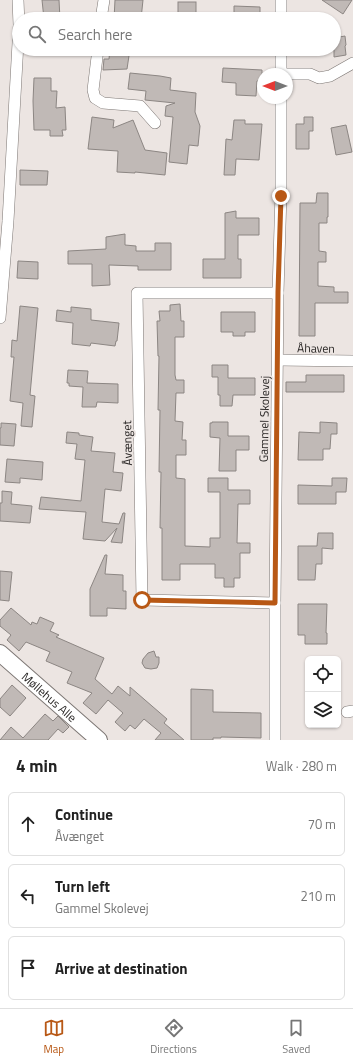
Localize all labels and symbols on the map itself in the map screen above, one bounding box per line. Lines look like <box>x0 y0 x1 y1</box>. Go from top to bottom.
north arrow <box>257 68 293 104</box>
route end <box>272 187 290 205</box>
street label: Åhaven <box>297 338 335 358</box>
street label: Gammel Skolevej <box>254 376 274 462</box>
street label: Åvænget <box>117 419 137 466</box>
route start <box>133 591 151 609</box>
street label: Møllehus Alle <box>18 667 81 726</box>

